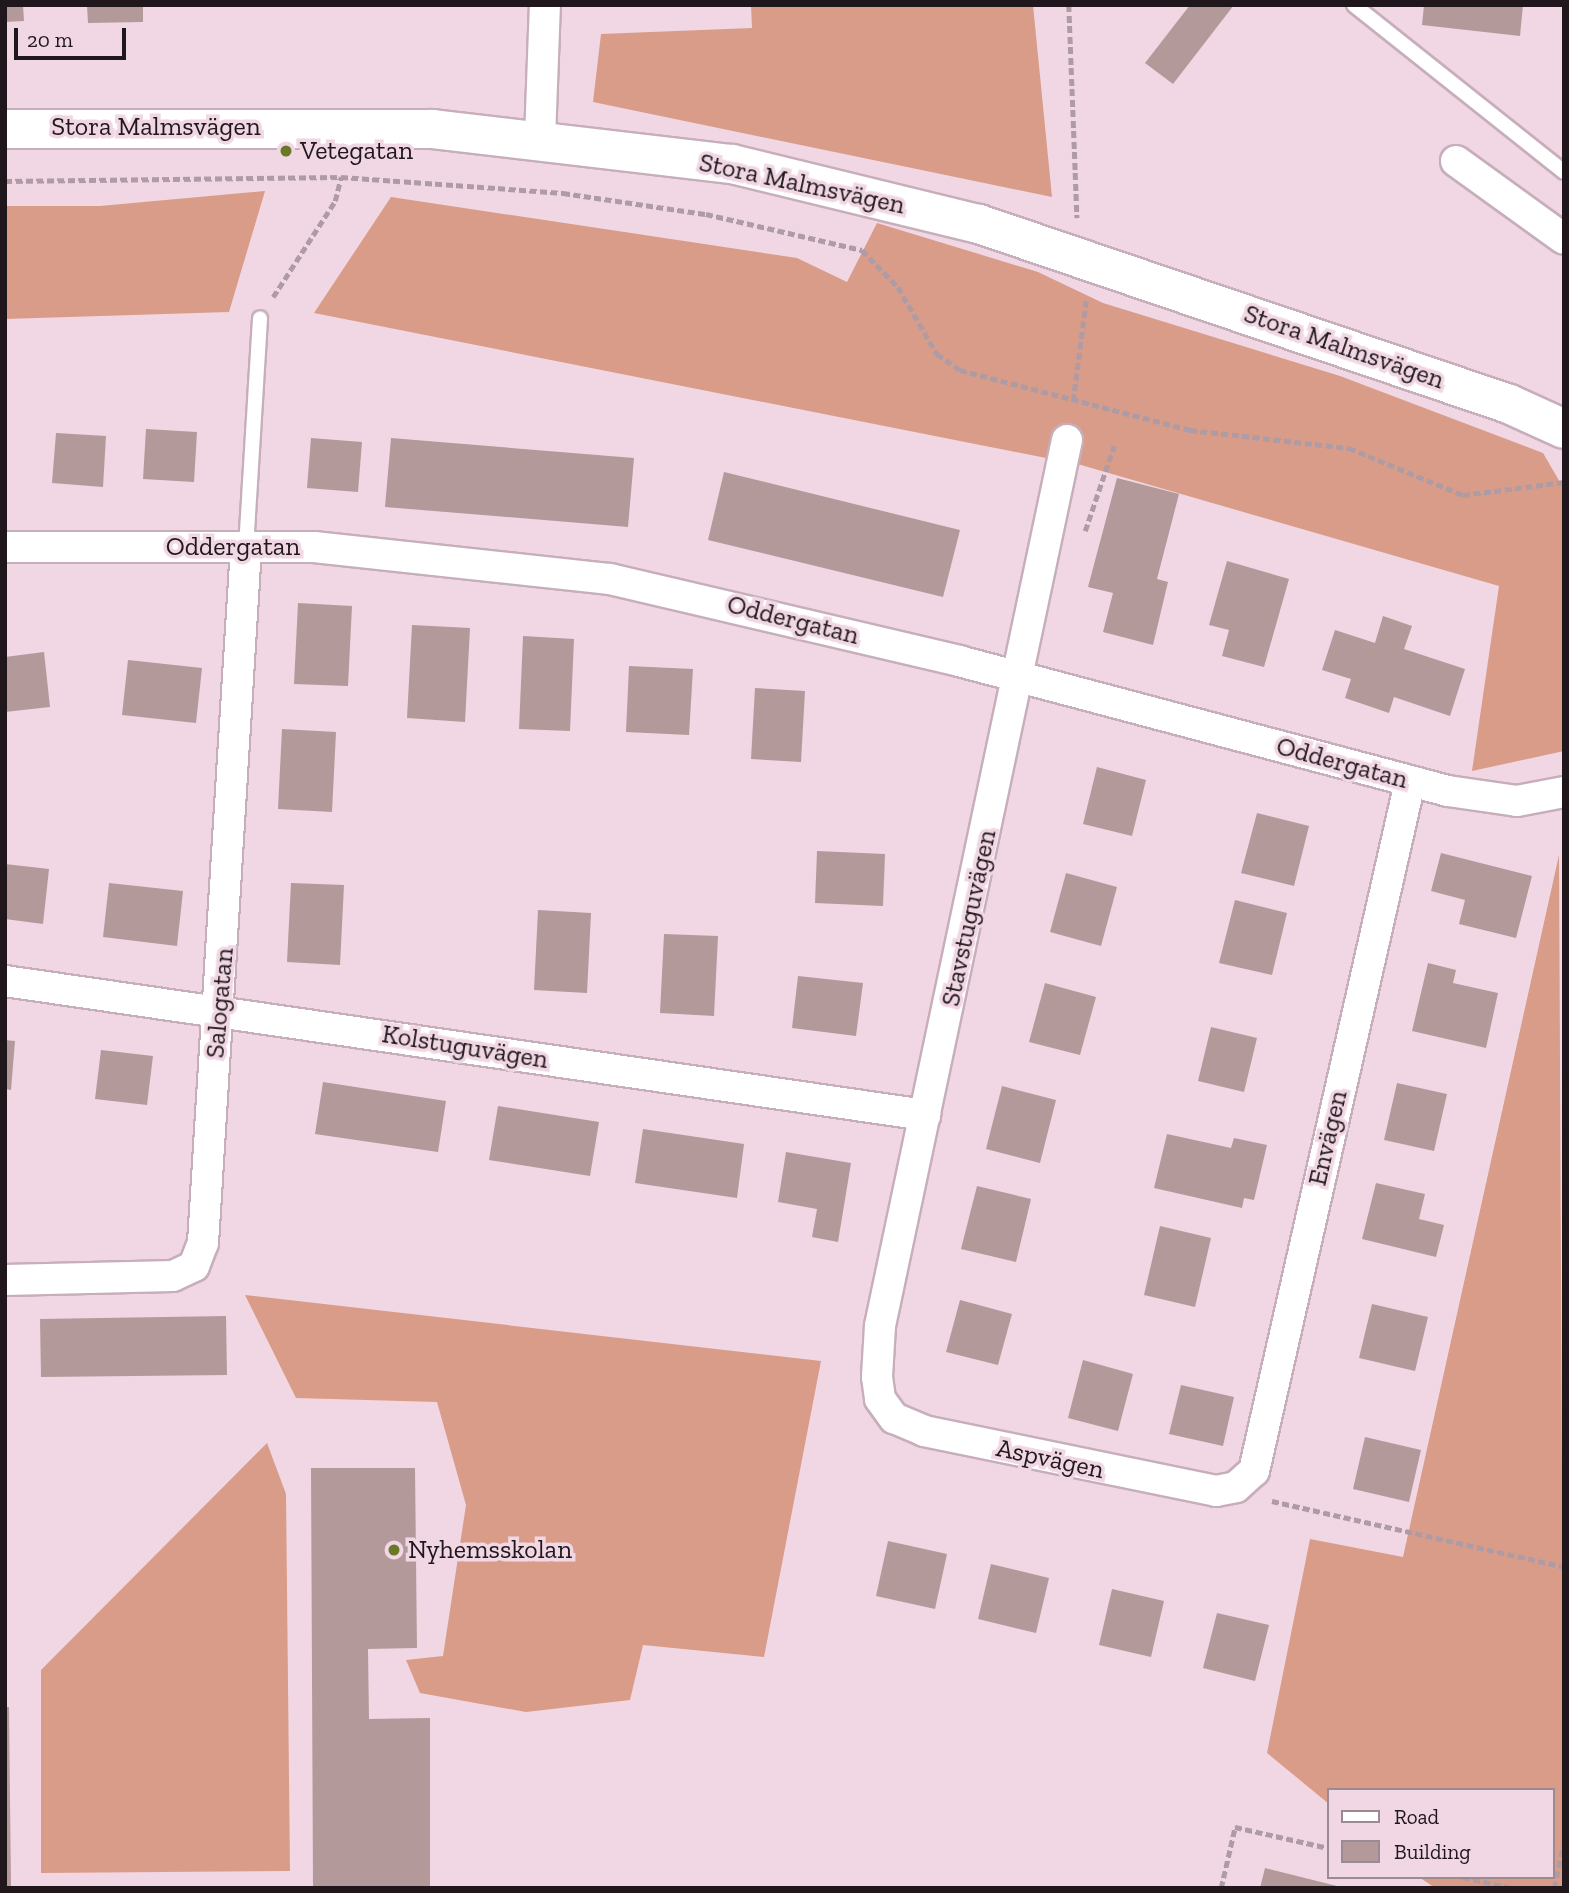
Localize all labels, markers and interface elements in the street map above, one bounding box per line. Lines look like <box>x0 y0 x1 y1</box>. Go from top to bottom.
scale bar <box>18 14 130 58</box>
text: 20 m <box>27 27 73 52</box>
street label: Stora Malmsvägen <box>51 111 261 143</box>
place label: Vetegatan <box>300 135 413 167</box>
marker: Vetegatan <box>278 143 294 159</box>
street label: Stora Malmsvägen <box>696 147 908 221</box>
street label: Stora Malmsvägen <box>1240 298 1448 396</box>
street label: Oddergatan <box>166 531 300 563</box>
street label: Oddergatan <box>724 589 862 651</box>
street label: Oddergatan <box>1273 731 1411 795</box>
street label: Stavstuguvägen <box>935 827 1003 1009</box>
street label: Salogatan <box>200 947 240 1059</box>
street label: Kolstuguvägen <box>380 1018 550 1076</box>
street label: Envägen <box>1302 1087 1354 1189</box>
street label: Aspvägen <box>993 1432 1107 1486</box>
place label: Nyhemsskolan <box>408 1534 572 1566</box>
marker: Nyhemsskolan <box>386 1542 402 1558</box>
legend <box>1328 1788 1555 1879</box>
text: Road <box>1394 1804 1439 1829</box>
text: Building <box>1394 1839 1471 1864</box>

